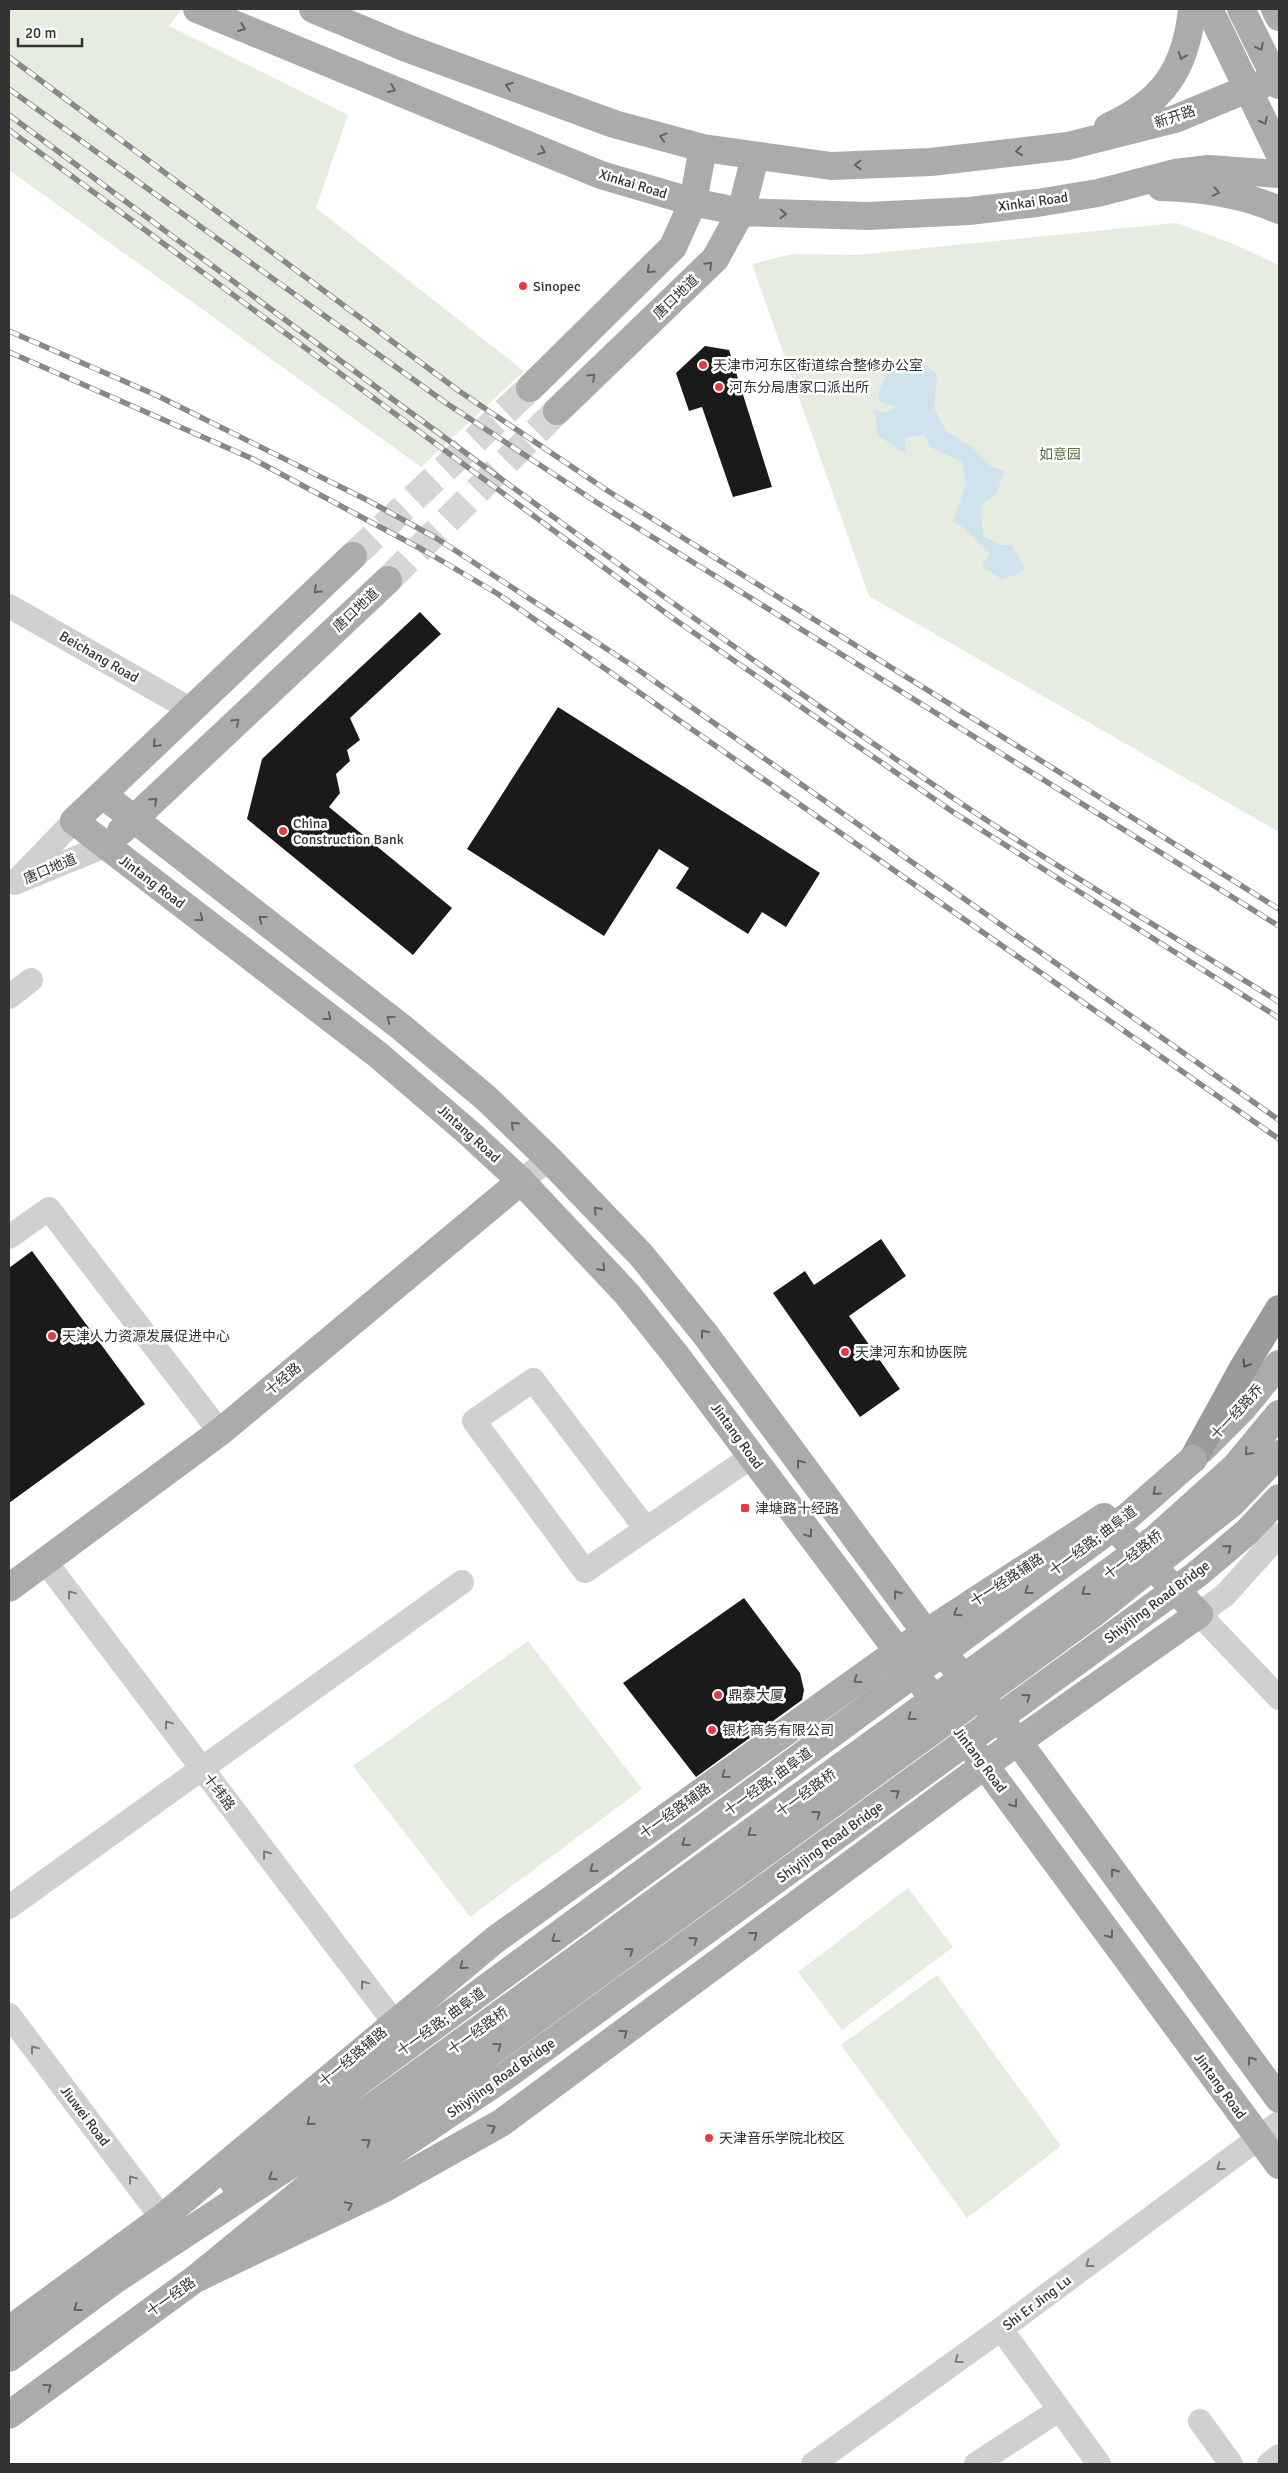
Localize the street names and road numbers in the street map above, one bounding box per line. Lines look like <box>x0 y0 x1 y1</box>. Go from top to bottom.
street label: 新开路 <box>1152 102 1198 132</box>
street label: Xinkai Road <box>597 166 669 202</box>
street label: Xinkai Road <box>997 189 1069 215</box>
street label: 唐口地道 <box>650 271 702 323</box>
street label: 唐口地道 <box>330 585 382 635</box>
street label: Beichang Road <box>56 627 142 687</box>
street label: 唐口地道 <box>21 850 79 888</box>
street label: Jintang Road <box>116 852 188 912</box>
street label: Jintang Road <box>434 1102 504 1166</box>
street label: 十经路 <box>261 1359 305 1399</box>
street label: 十一经路乔 <box>1207 1381 1267 1443</box>
street label: Jintang Road <box>707 1400 767 1472</box>
street label: 十一经路; 曲阜道 <box>1046 1503 1140 1579</box>
street label: 十一经路桥 <box>1100 1527 1166 1583</box>
street label: 十一经路辅路 <box>967 1550 1047 1610</box>
street label: Shiyijing Road Bridge <box>1101 1557 1213 1647</box>
street label: Jintang Road <box>950 1724 1010 1796</box>
street label: 十一经路; 曲阜道 <box>721 1744 815 1820</box>
street label: 十一经路桥 <box>773 1766 839 1820</box>
street label: 十纬路 <box>200 1770 238 1814</box>
street label: 十一经路辅路 <box>636 1779 714 1843</box>
street label: Shiyijing Road Bridge <box>773 1798 887 1886</box>
street label: 十一经路; 曲阜道 <box>394 1984 488 2060</box>
street label: 十一经路桥 <box>445 2004 511 2058</box>
street label: 十一经路辅路 <box>315 2023 391 2091</box>
street label: Shiyijing Road Bridge <box>444 2034 558 2122</box>
street label: Jintang Road <box>1190 2050 1250 2122</box>
street label: Jiuwei Road <box>57 2082 113 2150</box>
street label: Shi Er Jing Lu <box>999 2272 1075 2334</box>
street label: 十一经路 <box>143 2274 199 2320</box>

